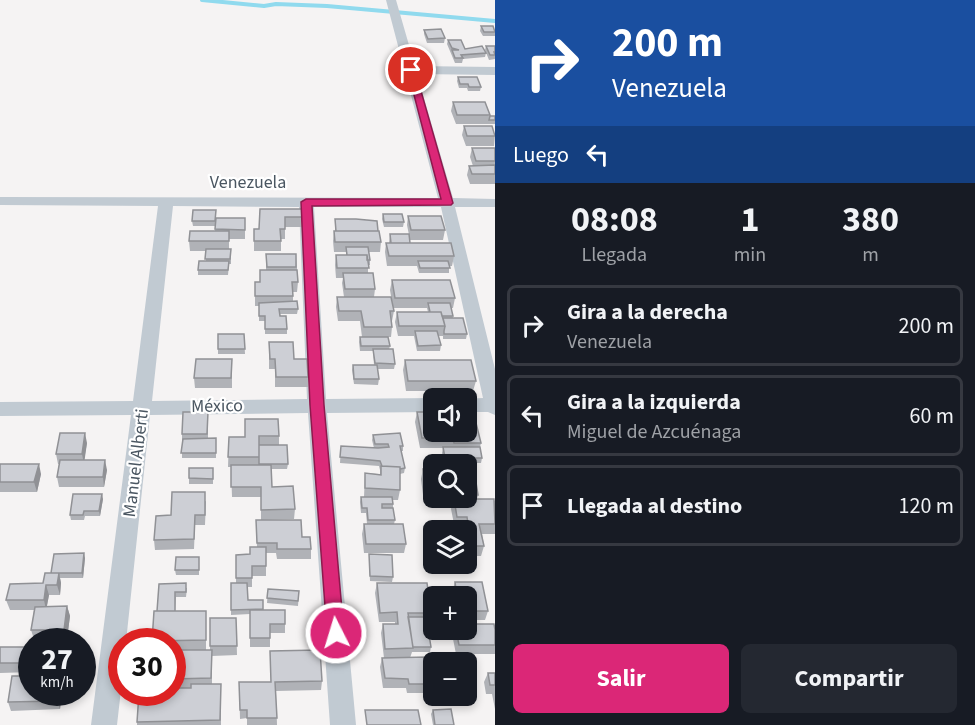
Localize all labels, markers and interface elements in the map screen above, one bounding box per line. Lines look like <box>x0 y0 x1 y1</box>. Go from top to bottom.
text: 200 m <box>612 13 723 73</box>
icon: right <box>513 24 591 102</box>
pin <box>385 44 436 95</box>
icon: arrive <box>394 53 427 86</box>
text: Venezuela <box>612 69 727 108</box>
icon: left <box>581 138 614 171</box>
text: Luego <box>513 139 569 171</box>
street label: Venezuela <box>210 170 286 195</box>
text: 08:08 <box>571 194 658 245</box>
text: 1 <box>740 194 759 245</box>
text: 380 <box>842 194 899 245</box>
text: Llegada <box>582 241 647 269</box>
text: min <box>734 241 766 269</box>
text: m <box>862 241 879 269</box>
text: Gira a la derecha <box>567 296 728 328</box>
icon: right <box>516 309 549 342</box>
text: 200 m <box>899 310 954 342</box>
text: Venezuela <box>567 328 652 356</box>
text: Gira a la izquierda <box>567 386 741 418</box>
map controls <box>423 388 477 706</box>
button: sound <box>423 388 477 442</box>
street label: México <box>191 393 243 419</box>
icon: left <box>516 399 549 432</box>
text: 60 m <box>909 400 954 432</box>
street label: Manuel Alberti <box>117 407 155 519</box>
text: Miguel de Azcuénaga <box>567 418 741 446</box>
button: search <box>423 454 477 508</box>
icon: arrive <box>516 489 549 522</box>
text: Llegada al destino <box>567 490 742 522</box>
text: 120 m <box>899 490 954 522</box>
button: layers <box>423 520 477 574</box>
button: + <box>423 586 477 640</box>
position arrow <box>304 601 368 665</box>
speed limit sign: 30 <box>108 628 186 706</box>
text: 27 <box>41 638 73 681</box>
button: Salir <box>513 644 729 713</box>
button: Compartir <box>741 644 957 713</box>
button: − <box>423 652 477 706</box>
text: km/h <box>40 672 74 693</box>

